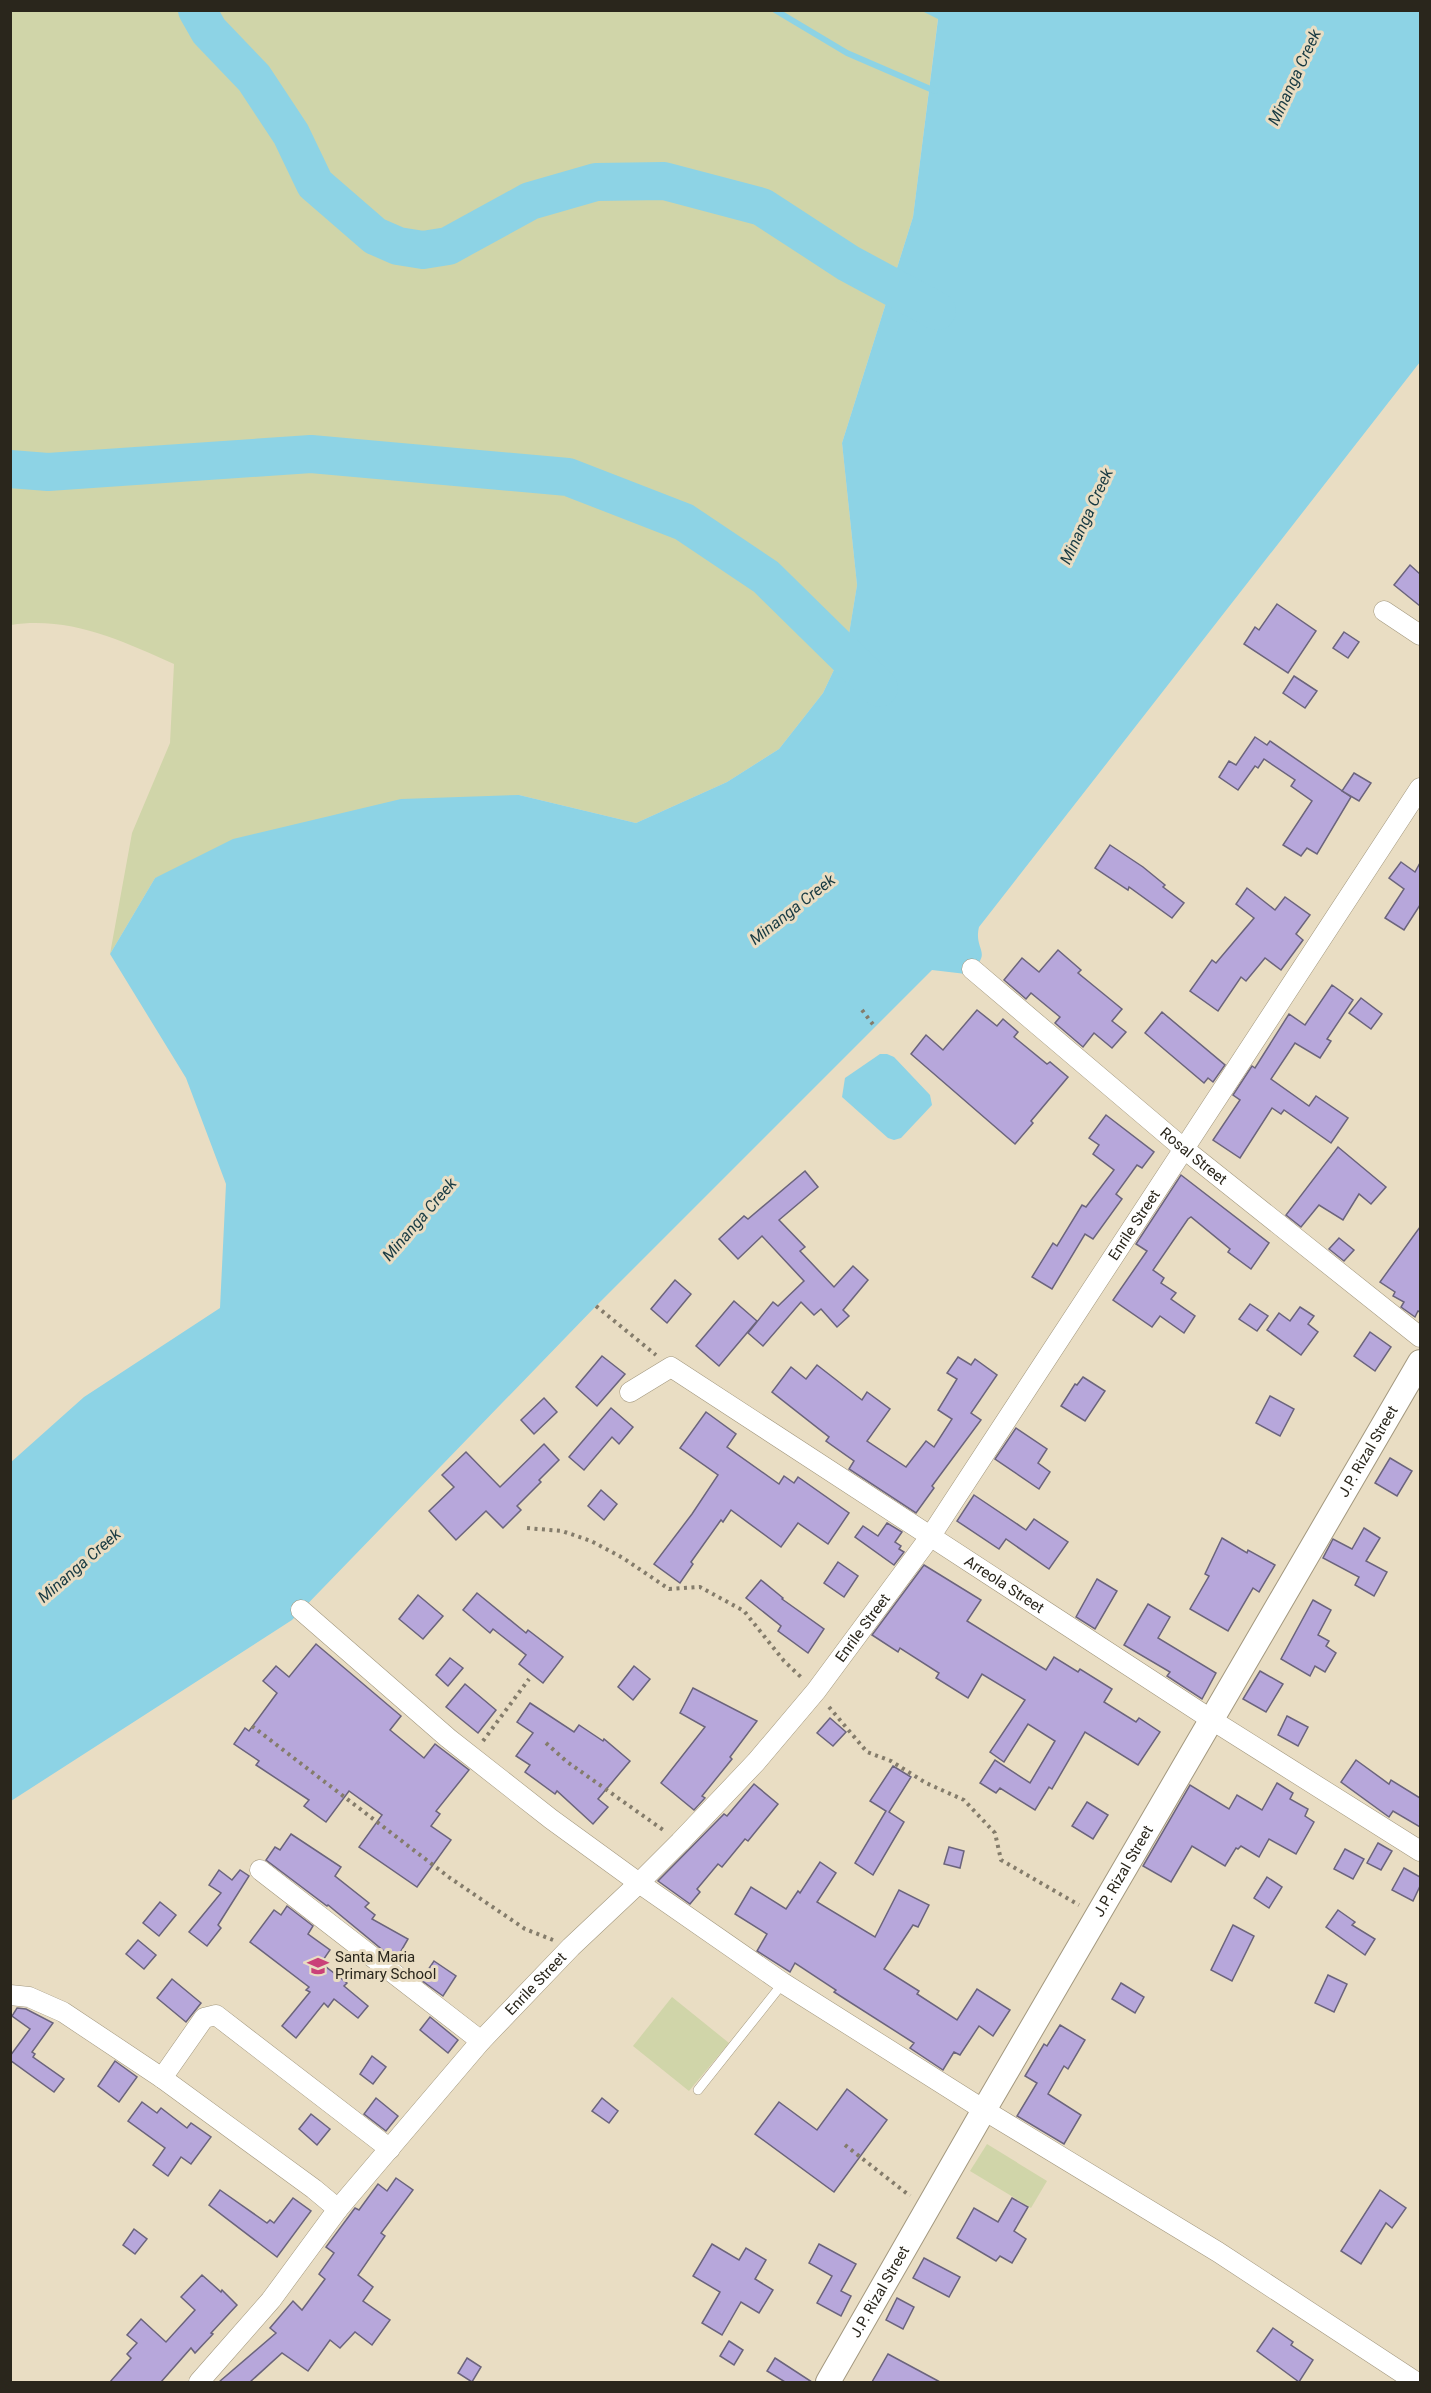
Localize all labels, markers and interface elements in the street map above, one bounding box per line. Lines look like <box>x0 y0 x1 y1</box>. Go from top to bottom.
water label: Minanga Creek <box>1264 25 1325 128</box>
water label: Minanga Creek <box>1056 464 1117 567</box>
water label: Minanga Creek <box>746 869 840 949</box>
street label: Rosal Street <box>1157 1124 1231 1189</box>
water label: Minanga Creek <box>378 1173 461 1265</box>
street label: Enrile Street <box>1105 1186 1164 1264</box>
street label: J.P. Rizal Street <box>1334 1402 1402 1500</box>
water label: Minanga Creek <box>34 1524 125 1607</box>
street label: Arreola Street <box>961 1552 1048 1617</box>
street label: Enrile Street <box>831 1590 894 1666</box>
street label: J.P. Rizal Street <box>1090 1822 1157 1920</box>
place label: Santa Maria Primary School <box>335 1948 436 1983</box>
street label: Enrile Street <box>501 1948 570 2019</box>
school or university icon: Santa Maria Primary School <box>306 1954 330 1978</box>
street label: J.P. Rizal Street <box>846 2243 913 2341</box>

